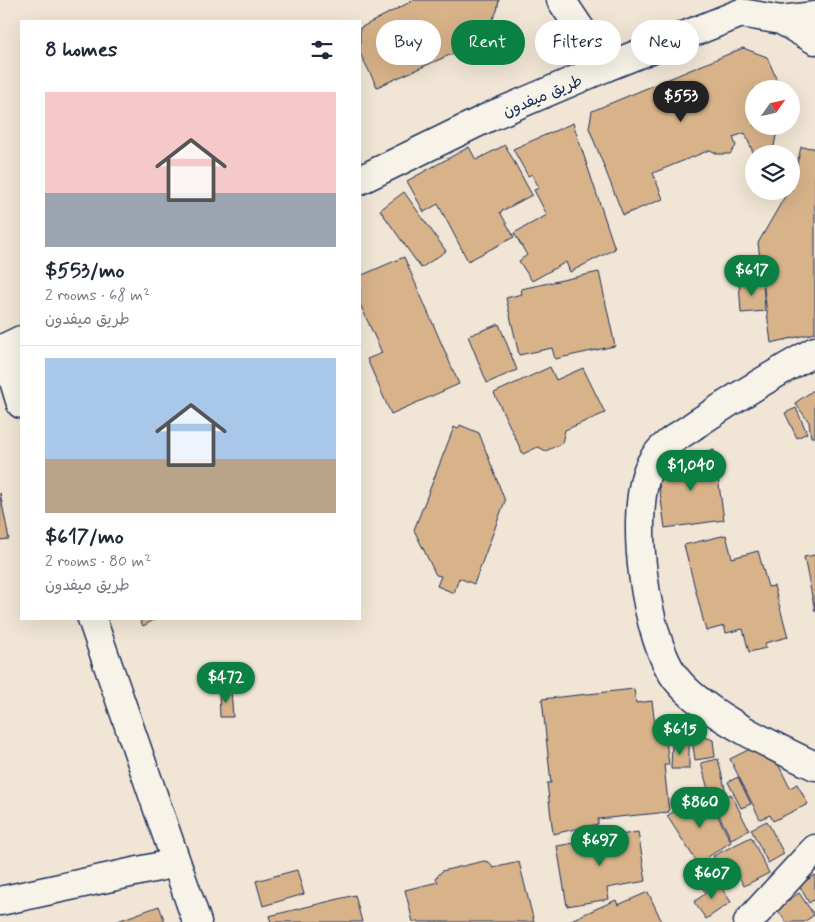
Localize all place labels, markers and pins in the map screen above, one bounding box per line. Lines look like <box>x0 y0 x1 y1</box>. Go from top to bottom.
pin: $553 <box>651 80 711 123</box>
pin: $617 <box>722 254 782 297</box>
pin: $1,040 <box>650 450 732 492</box>
pin: $472 <box>196 662 256 704</box>
pin: $615 <box>650 714 710 756</box>
pin: $860 <box>670 786 730 829</box>
pin: $697 <box>570 824 630 867</box>
pin: $607 <box>682 858 742 900</box>

